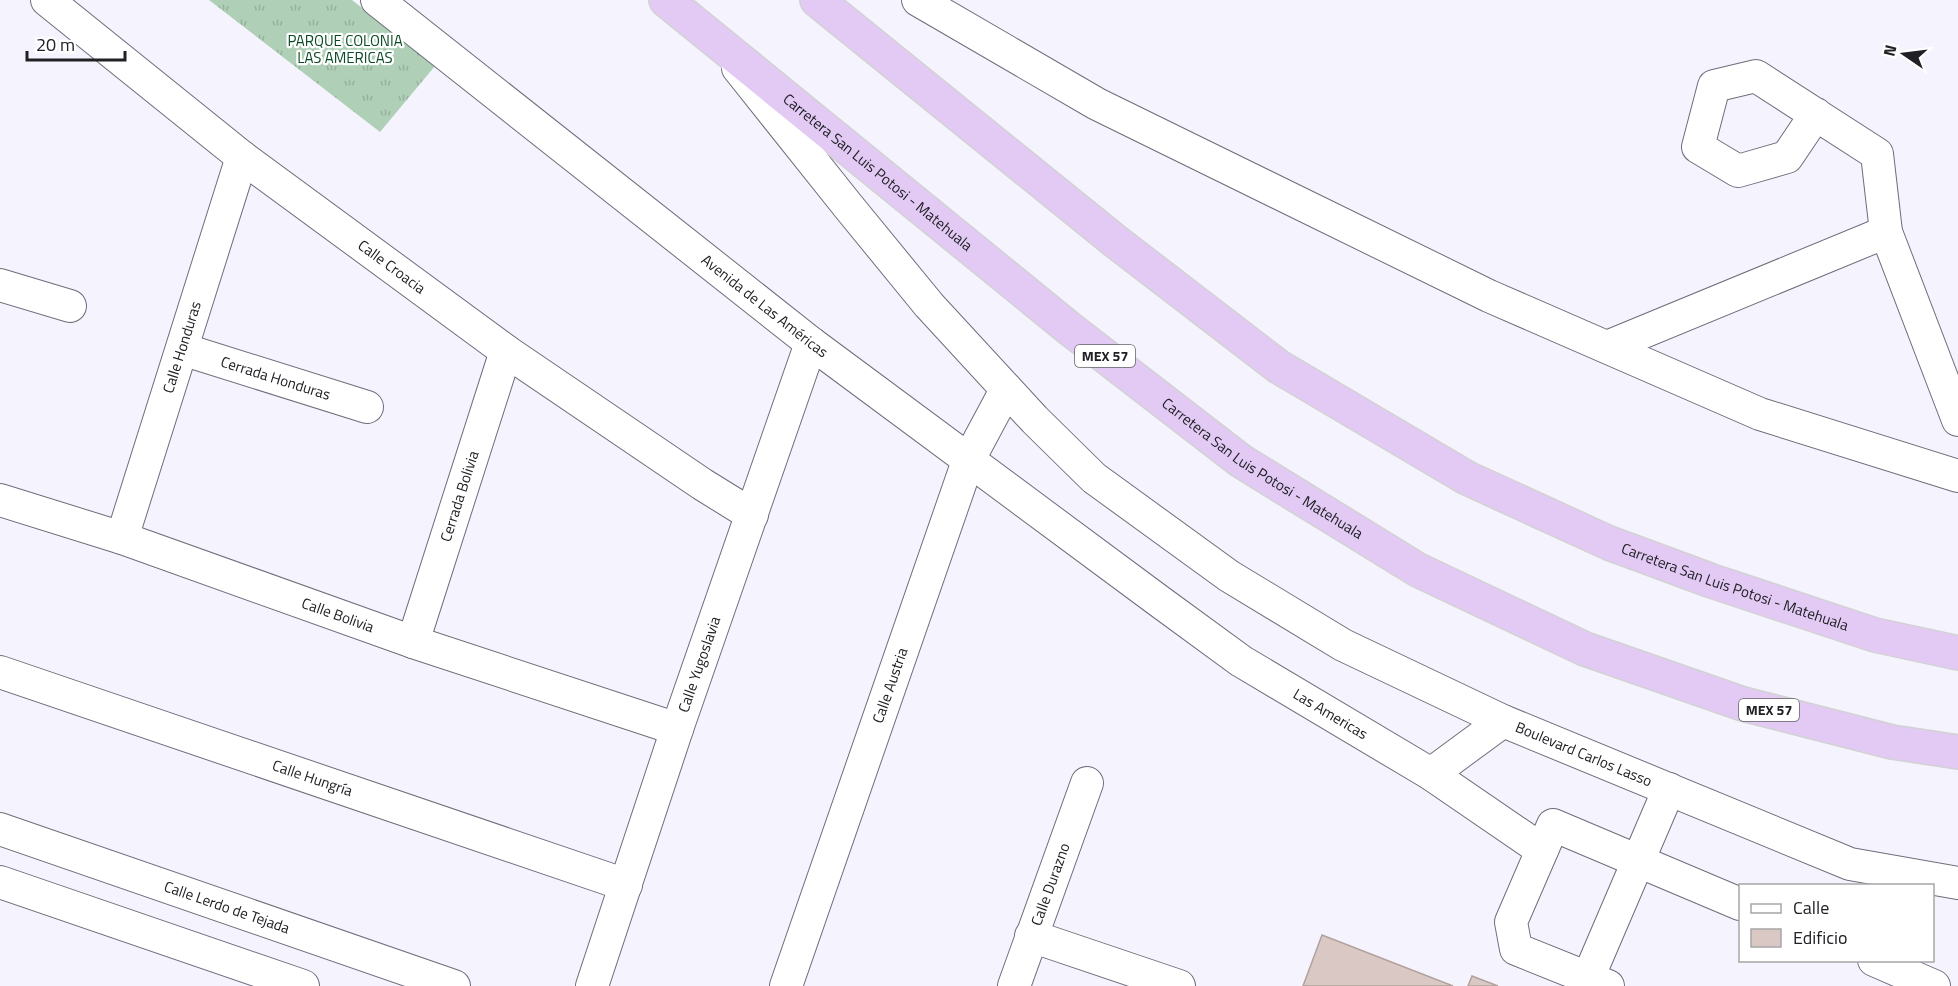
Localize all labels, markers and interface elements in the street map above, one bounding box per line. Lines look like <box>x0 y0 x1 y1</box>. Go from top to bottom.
scale bar <box>27 24 124 62</box>
north arrow <box>1874 24 1934 84</box>
park label: PARQUE COLONIA LAS AMERICAS <box>287 29 403 69</box>
text: 20 m <box>36 31 75 58</box>
text: N <box>1876 42 1902 59</box>
street label: Carretera San Luis Potosi - Matehuala <box>778 88 978 257</box>
street label: Calle Croacia <box>353 234 431 300</box>
street label: Avenida de Las Américas <box>697 249 833 363</box>
street label: Calle Honduras <box>156 298 207 396</box>
road number: MEX 57 <box>1075 345 1135 367</box>
street label: Cerrada Honduras <box>218 350 333 406</box>
street label: Carretera San Luis Potosi - Matehuala <box>1157 392 1368 545</box>
street label: Cerrada Bolivia <box>434 447 485 544</box>
street label: Carretera San Luis Potosi - Matehuala <box>1618 537 1852 637</box>
street label: Calle Bolivia <box>299 591 378 638</box>
street label: Calle Yugoslavia <box>672 613 726 715</box>
street label: Calle Austria <box>866 644 914 726</box>
street label: Las Americas <box>1289 682 1372 745</box>
road number: MEX 57 <box>1739 699 1799 721</box>
street label: Boulevard Carlos Lasso <box>1512 715 1656 792</box>
street label: Calle Hungría <box>269 754 356 802</box>
street label: Calle Durazno <box>1025 839 1076 929</box>
street label: Calle Lerdo de Tejada <box>161 875 293 939</box>
legend <box>1739 884 1934 962</box>
text: Calle <box>1793 894 1829 921</box>
text: Edificio <box>1793 924 1847 951</box>

